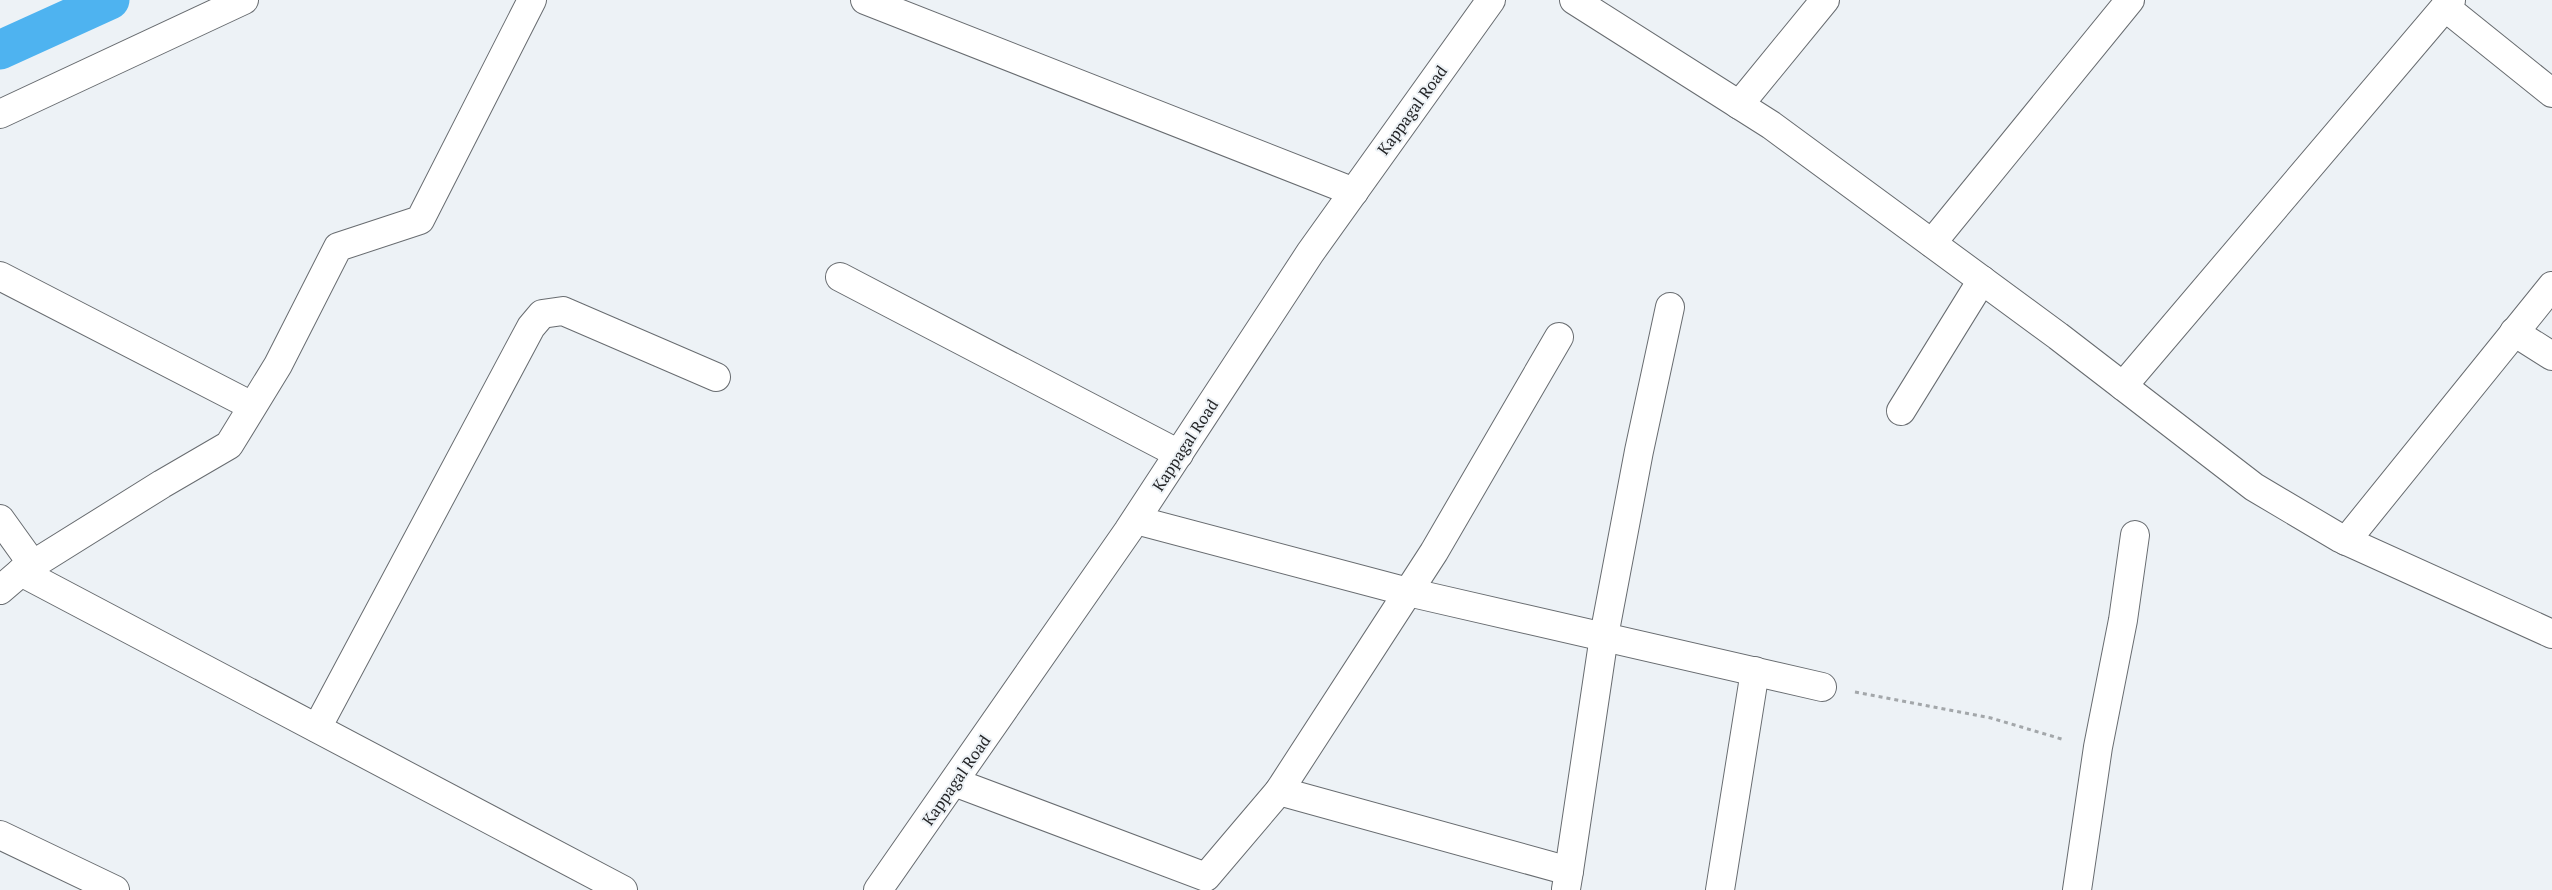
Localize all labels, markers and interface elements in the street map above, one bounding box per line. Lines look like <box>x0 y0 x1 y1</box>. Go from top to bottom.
street label: Kappagal Road <box>1372 61 1452 159</box>
street label: Kappagal Road <box>1147 395 1223 495</box>
street label: Kappagal Road <box>917 730 995 830</box>

